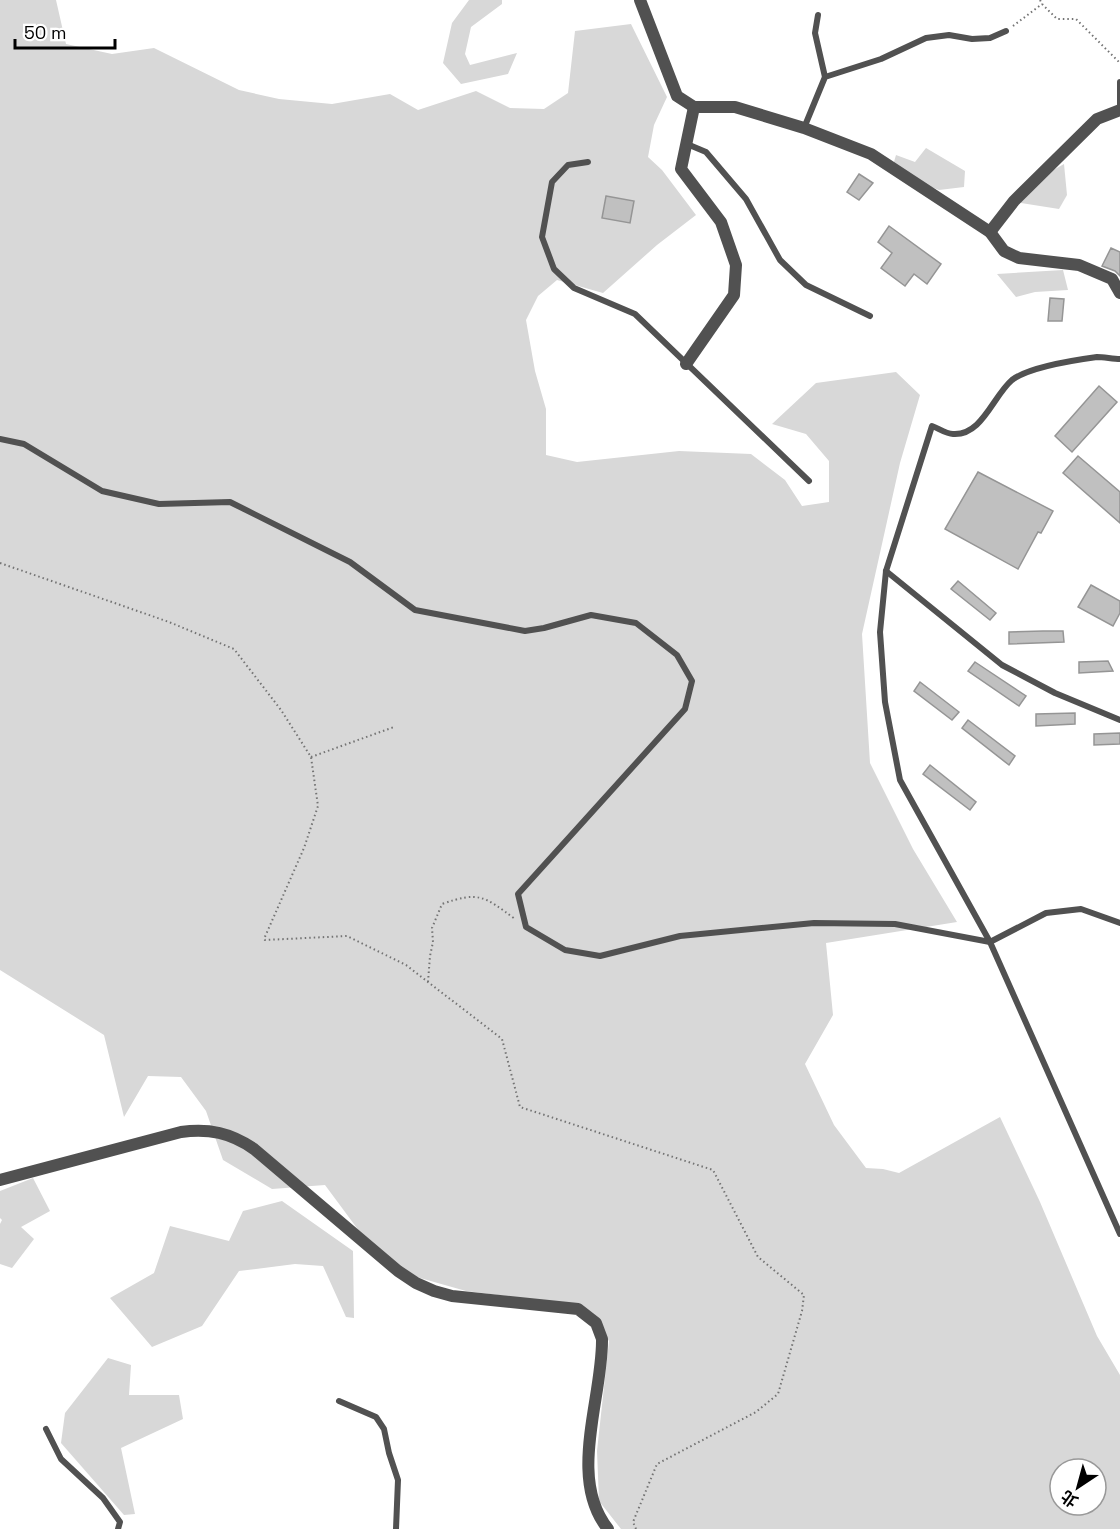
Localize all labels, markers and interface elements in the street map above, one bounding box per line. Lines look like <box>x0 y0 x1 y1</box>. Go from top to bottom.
scale bar <box>15 12 116 50</box>
text: 50 m <box>24 21 66 44</box>
north arrow <box>1048 1457 1108 1517</box>
text: 北 <box>1057 1486 1082 1512</box>

